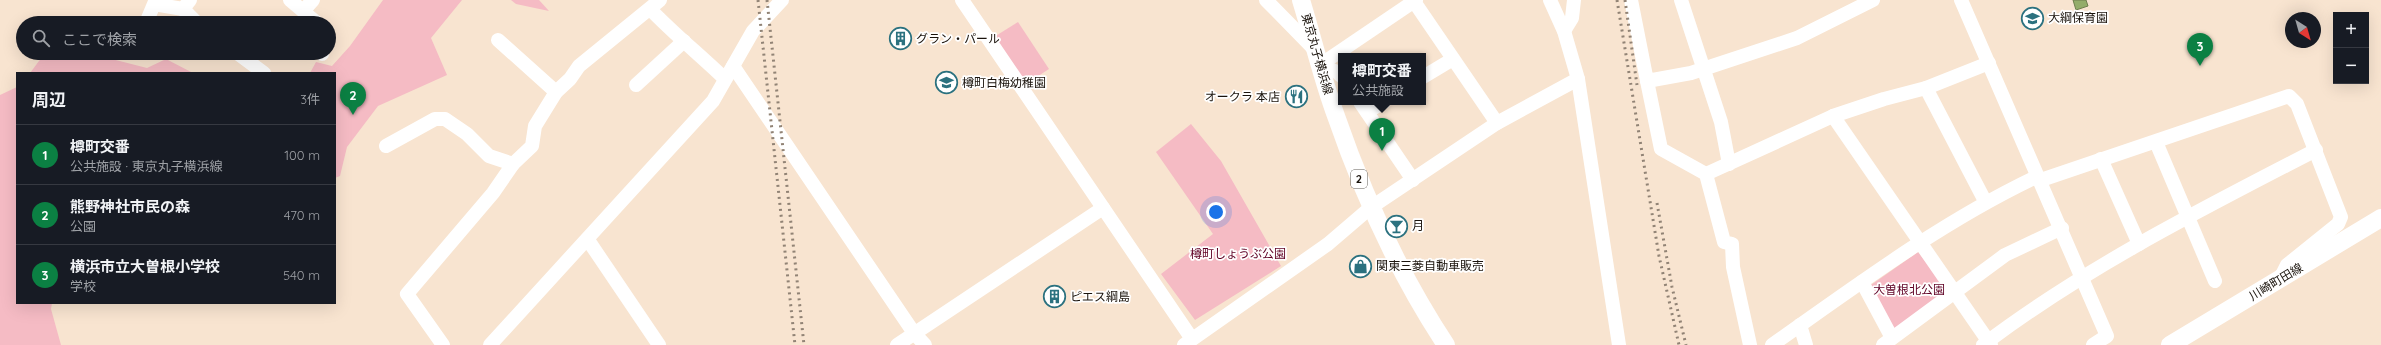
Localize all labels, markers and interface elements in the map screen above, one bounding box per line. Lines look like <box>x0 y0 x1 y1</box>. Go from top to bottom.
school or university icon: 大綱保育園 <box>2020 5 2046 31</box>
place label: 大綱保育園 <box>2048 10 2108 25</box>
street label: 東京丸子横浜線 <box>1299 11 1336 96</box>
north arrow <box>2285 12 2321 48</box>
map controls <box>2333 12 2369 84</box>
button: + <box>2333 12 2369 48</box>
search box <box>16 16 336 60</box>
building icon: グラン・パール <box>888 26 914 52</box>
icon: search <box>30 27 52 49</box>
text: ここで検索 <box>62 30 137 49</box>
place label: グラン・パール <box>916 31 1000 46</box>
pin: 3 <box>2187 33 2213 66</box>
button: − <box>2333 48 2369 84</box>
popup <box>1338 53 1426 105</box>
text: 樽町交番 <box>1352 61 1412 80</box>
school or university icon: 樽町白梅幼稚園 <box>933 70 959 96</box>
place label: 樽町白梅幼稚園 <box>962 75 1046 90</box>
pin: 2 <box>340 82 366 115</box>
text: 公共施設 <box>1352 82 1404 98</box>
restaurant icon: オークラ 本店 <box>1283 84 1309 110</box>
text: 周辺 <box>32 89 66 110</box>
place label: オークラ 本店 <box>1205 89 1280 104</box>
text: 3件 <box>300 91 320 107</box>
pin: 1 <box>1369 118 1395 151</box>
text: 樽町交番 <box>70 137 130 156</box>
text: 1 <box>42 147 48 163</box>
text: 100 m <box>284 147 320 163</box>
text: 公共施設 · 東京丸子横浜線 <box>70 158 223 174</box>
road number: 2 <box>1351 170 1367 188</box>
text: 熊野神社市民の森 <box>70 197 190 216</box>
your location <box>1206 202 1226 222</box>
text: 2 <box>41 207 49 223</box>
text: 470 m <box>284 207 320 223</box>
bar icon: 月 <box>1383 213 1409 239</box>
text: 公園 <box>70 218 96 234</box>
place label: 月 <box>1412 218 1424 233</box>
park label: 樽町しょうぶ公園 <box>1190 246 1286 261</box>
shop icon: 関東三菱自動車販売 <box>1348 253 1374 279</box>
text: 横浜市立大曽根小学校 <box>70 257 220 276</box>
place label: 関東三菱自動車販売 <box>1376 258 1484 273</box>
street label: 川崎町田線 <box>2246 260 2305 303</box>
text: 3 <box>42 267 48 283</box>
text: 540 m <box>283 267 320 283</box>
text: 学校 <box>70 278 96 294</box>
park label: 大曽根北公園 <box>1873 282 1945 297</box>
building icon: ピエス綱島 <box>1042 284 1068 310</box>
place label: ピエス綱島 <box>1070 289 1130 304</box>

